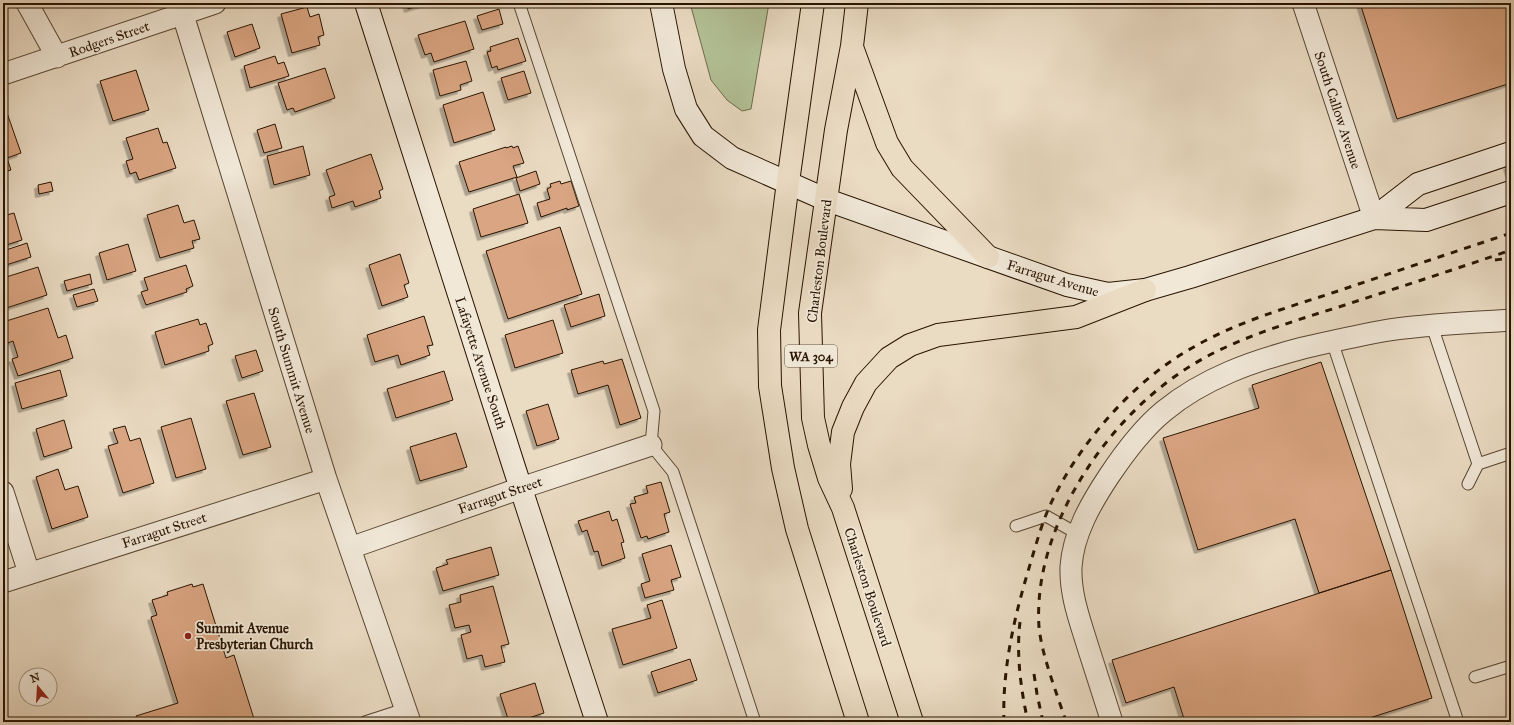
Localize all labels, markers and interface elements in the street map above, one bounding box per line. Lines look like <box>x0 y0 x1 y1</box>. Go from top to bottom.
street label: Rodgers Street <box>66 18 152 61</box>
street label: South Callow Avenue <box>1310 49 1365 171</box>
street label: Charleston Boulevard <box>804 198 835 324</box>
street label: Farragut Avenue <box>1005 256 1101 301</box>
street label: Lafayette Avenue South <box>451 295 510 432</box>
street label: South Summit Avenue <box>264 305 319 436</box>
road number: WA 304 <box>785 345 837 367</box>
street label: Farragut Street <box>456 473 545 518</box>
street label: Farragut Street <box>120 509 209 552</box>
street label: Charleston Boulevard <box>840 526 895 649</box>
place label: Summit Avenue Presbyterian Church <box>196 620 313 654</box>
marker: Summit Avenue Presbyterian Church <box>183 631 193 641</box>
north arrow <box>18 667 58 707</box>
text: N <box>29 670 42 686</box>

